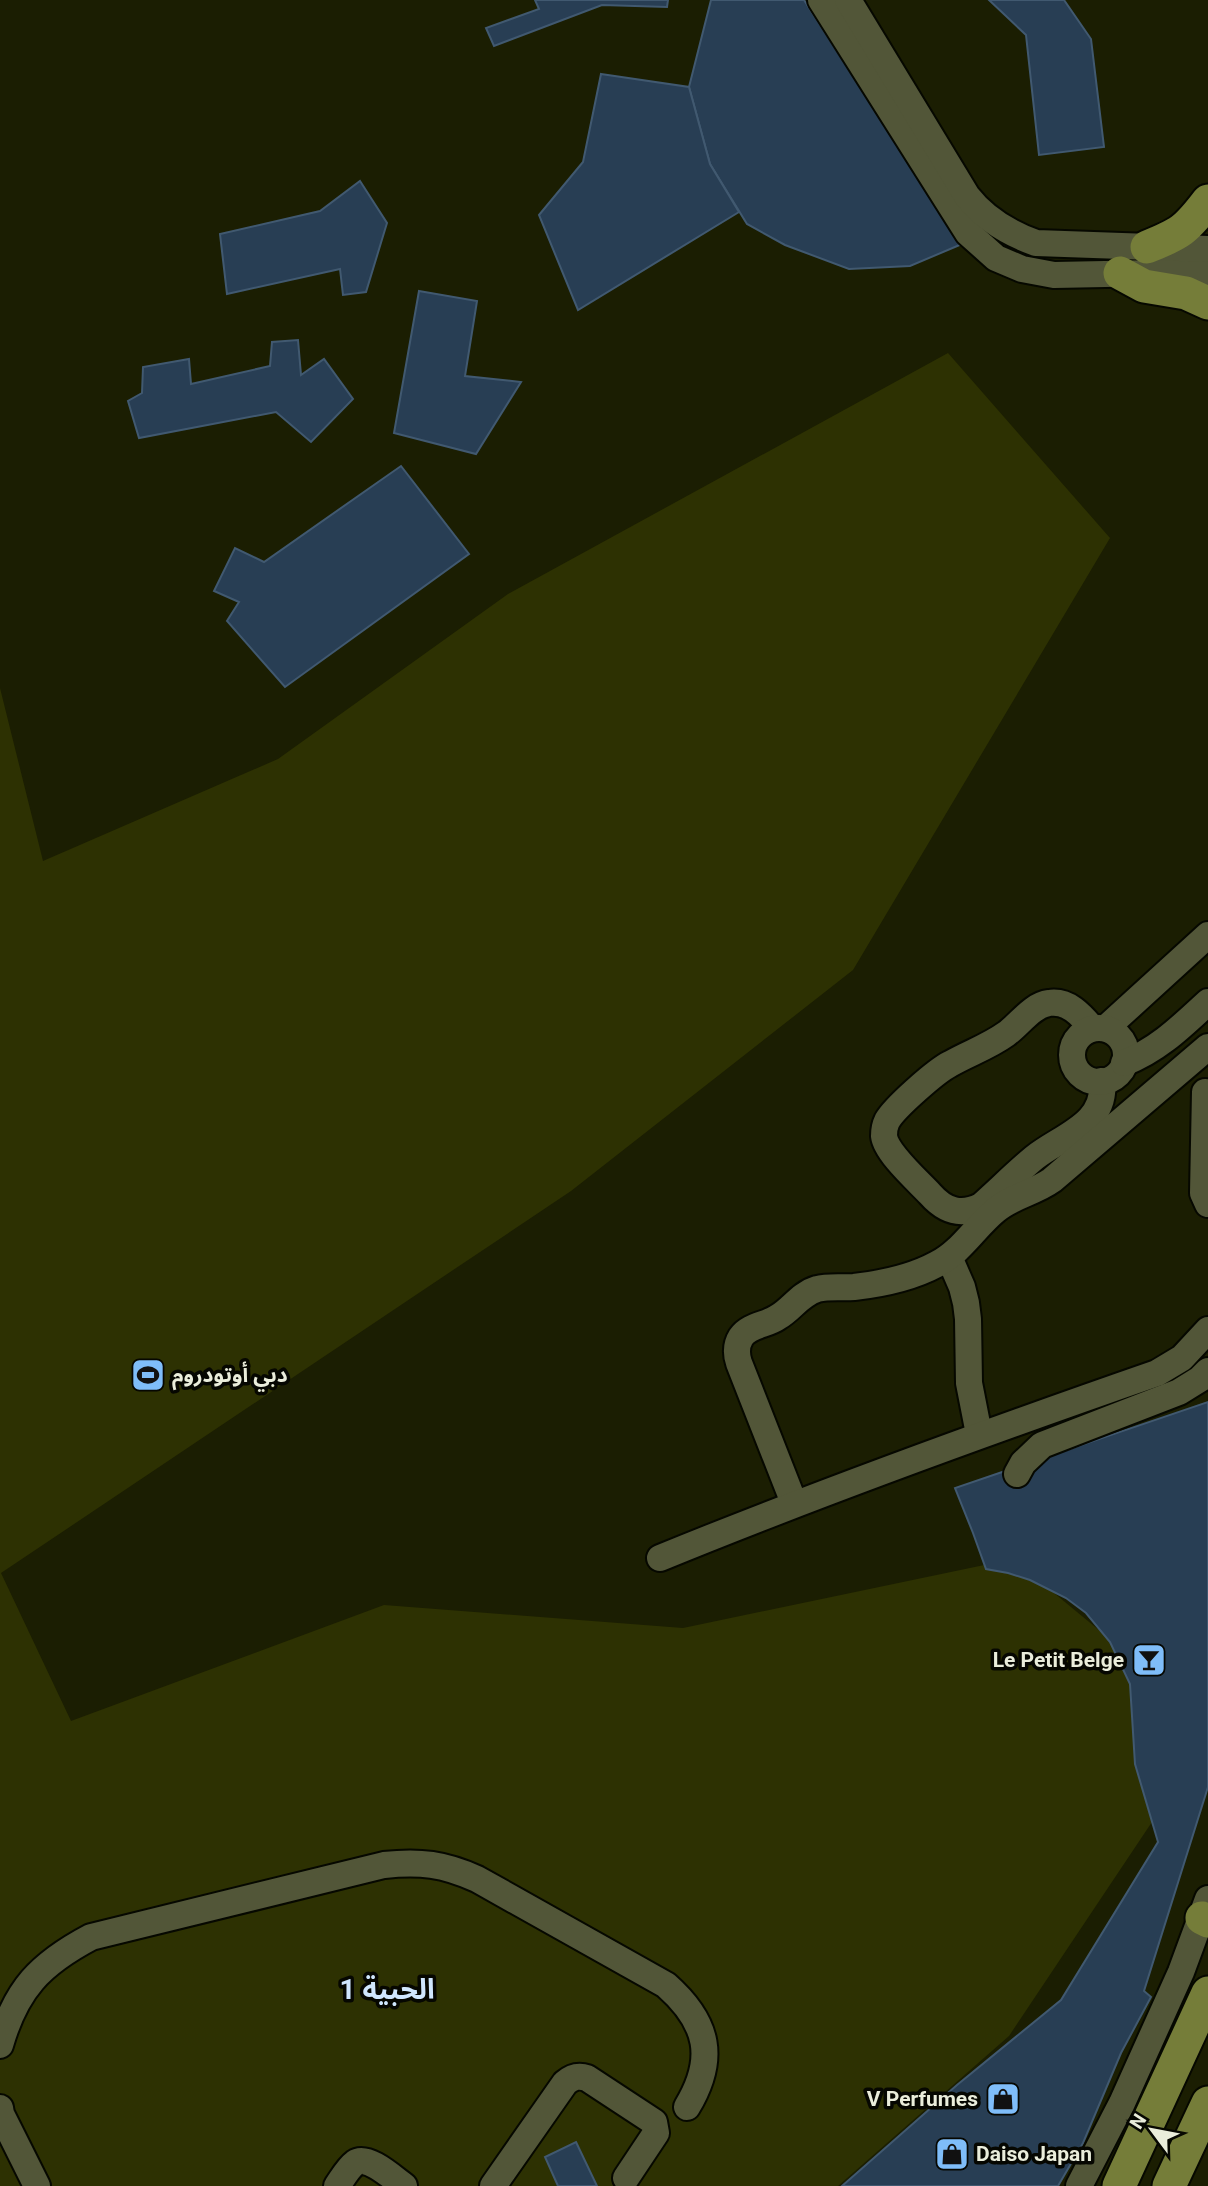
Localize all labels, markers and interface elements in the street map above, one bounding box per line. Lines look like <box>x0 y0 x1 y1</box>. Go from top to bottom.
sports icon: دبي أوتودروم <box>129 1356 167 1394</box>
place label: دبي أوتودروم <box>172 1361 288 1392</box>
bar icon: Le Petit Belge <box>1130 1641 1168 1679</box>
place label: Le Petit Belge <box>993 1648 1124 1672</box>
district label: الحبية 1 <box>339 1973 435 2006</box>
shop icon: V Perfumes <box>984 2080 1022 2118</box>
place label: V Perfumes <box>867 2087 978 2111</box>
north arrow <box>1117 2095 1187 2165</box>
text: N <box>1125 2109 1151 2133</box>
shop icon: Daiso Japan <box>933 2135 971 2173</box>
place label: Daiso Japan <box>976 2142 1092 2166</box>

